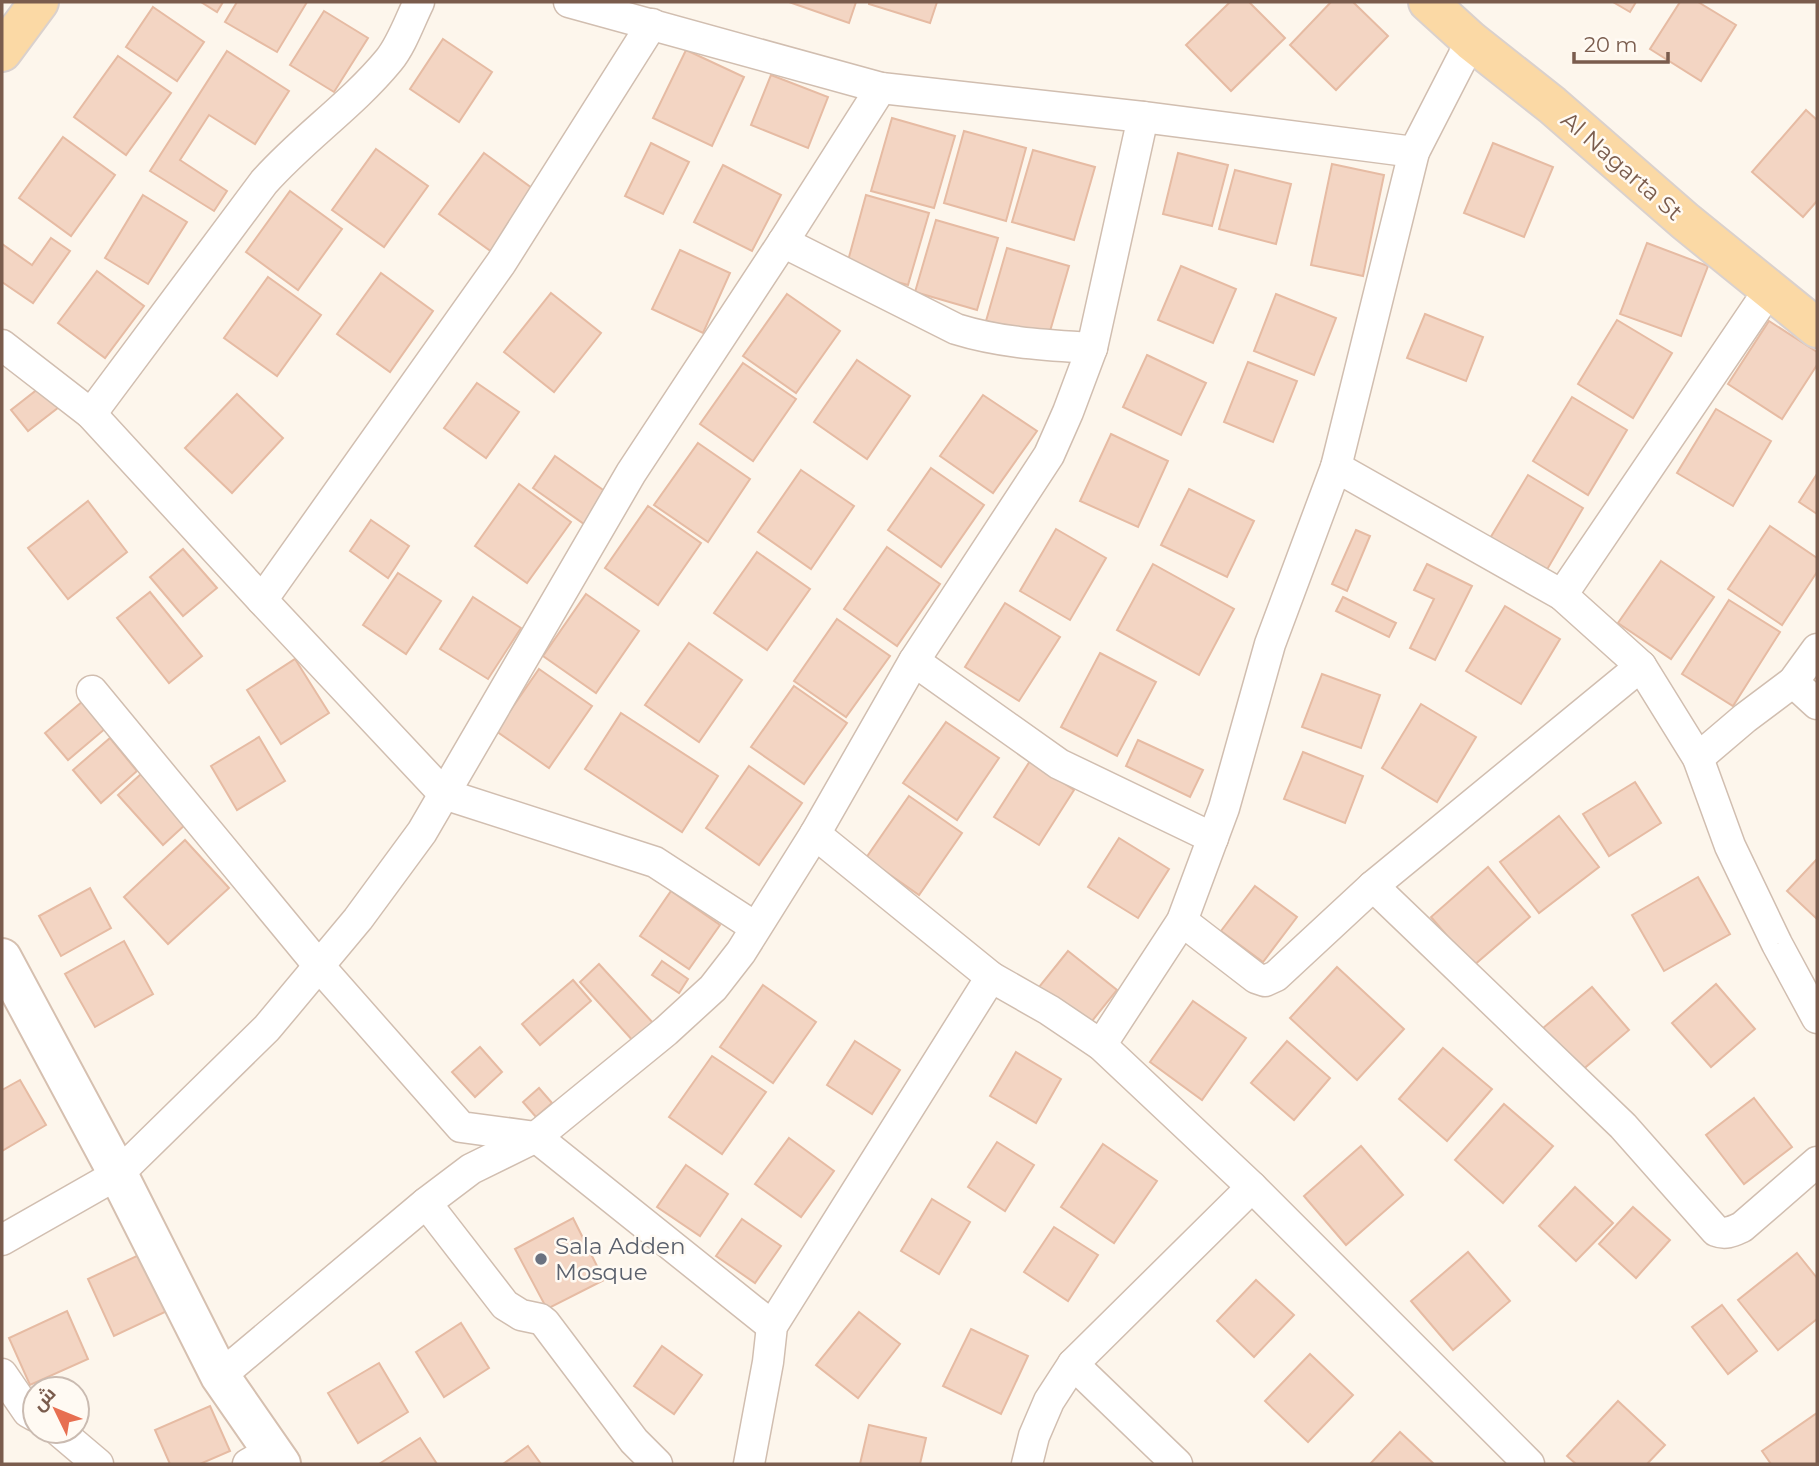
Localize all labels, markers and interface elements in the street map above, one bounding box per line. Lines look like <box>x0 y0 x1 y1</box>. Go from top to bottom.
scale bar <box>1574 21 1668 65</box>
text: 20 m <box>1584 32 1638 57</box>
street label: Al Nagarta St <box>1556 106 1688 226</box>
place label: Sala Adden Mosque <box>555 1232 686 1286</box>
marker: Sala Adden Mosque <box>533 1251 549 1267</box>
north arrow <box>21 1375 91 1445</box>
text: ش <box>27 1382 61 1416</box>

